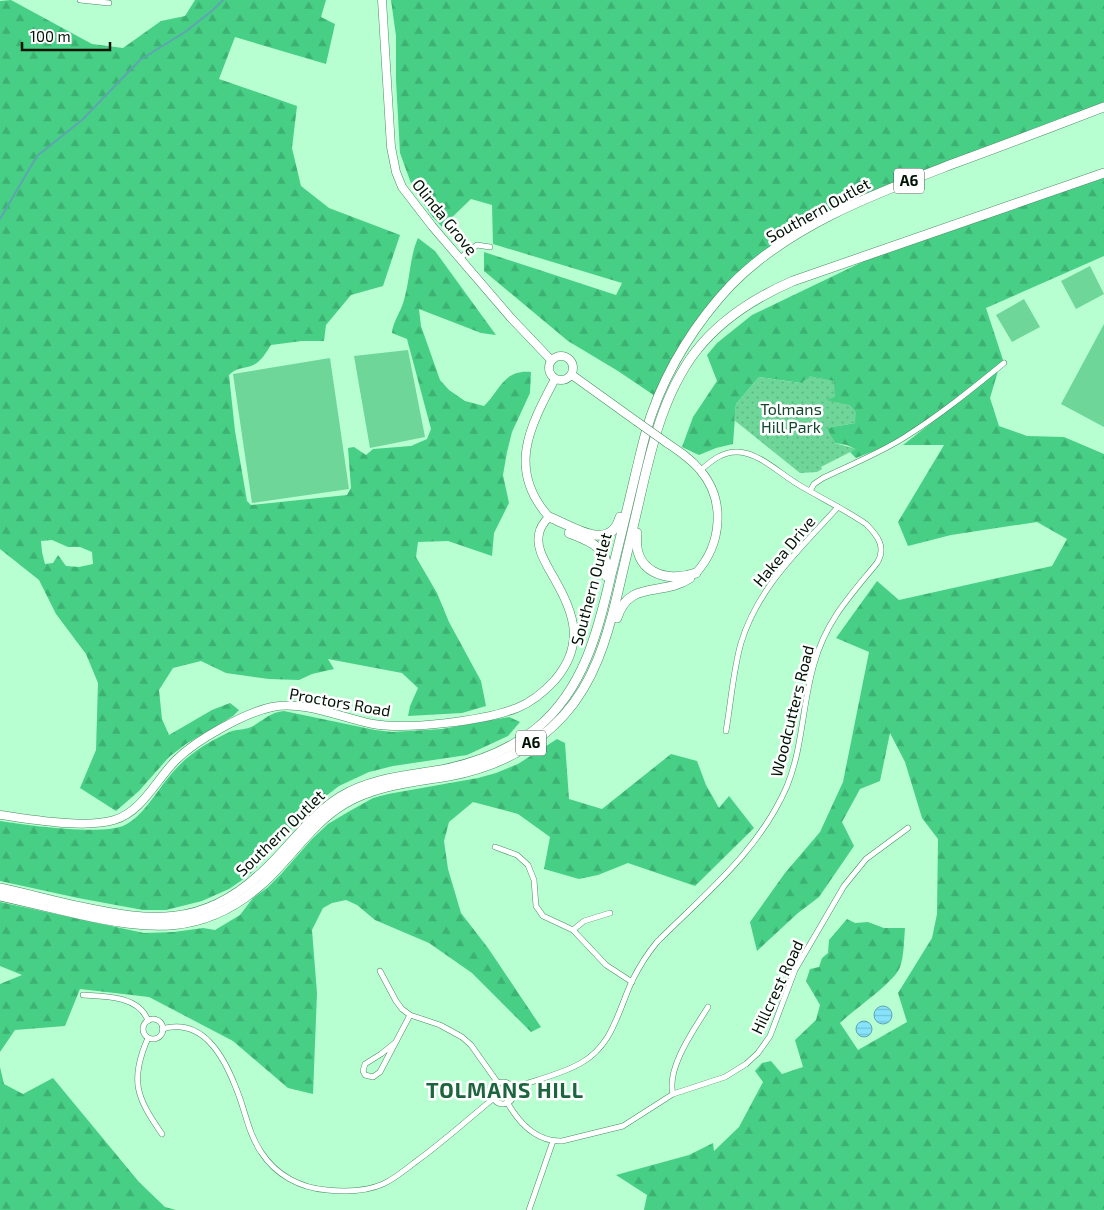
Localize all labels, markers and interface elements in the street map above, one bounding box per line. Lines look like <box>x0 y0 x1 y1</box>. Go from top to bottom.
scale bar <box>22 20 110 52</box>
text: 100 m <box>30 27 71 45</box>
road number: A6 <box>894 168 924 194</box>
street label: Southern Outlet <box>763 173 873 246</box>
street label: Olinda Grove <box>409 175 482 259</box>
park label: Tolmans Hill Park <box>760 399 822 436</box>
street label: Hakea Drive <box>749 512 819 590</box>
street label: Southern Outlet <box>566 530 615 647</box>
street label: Woodcutters Road <box>766 643 817 779</box>
street label: Proctors Road <box>288 683 392 720</box>
road number: A6 <box>516 730 546 756</box>
street label: Southern Outlet <box>231 786 328 880</box>
street label: Hillcrest Road <box>747 937 807 1037</box>
district label: TOLMANS HILL <box>426 1077 584 1102</box>

